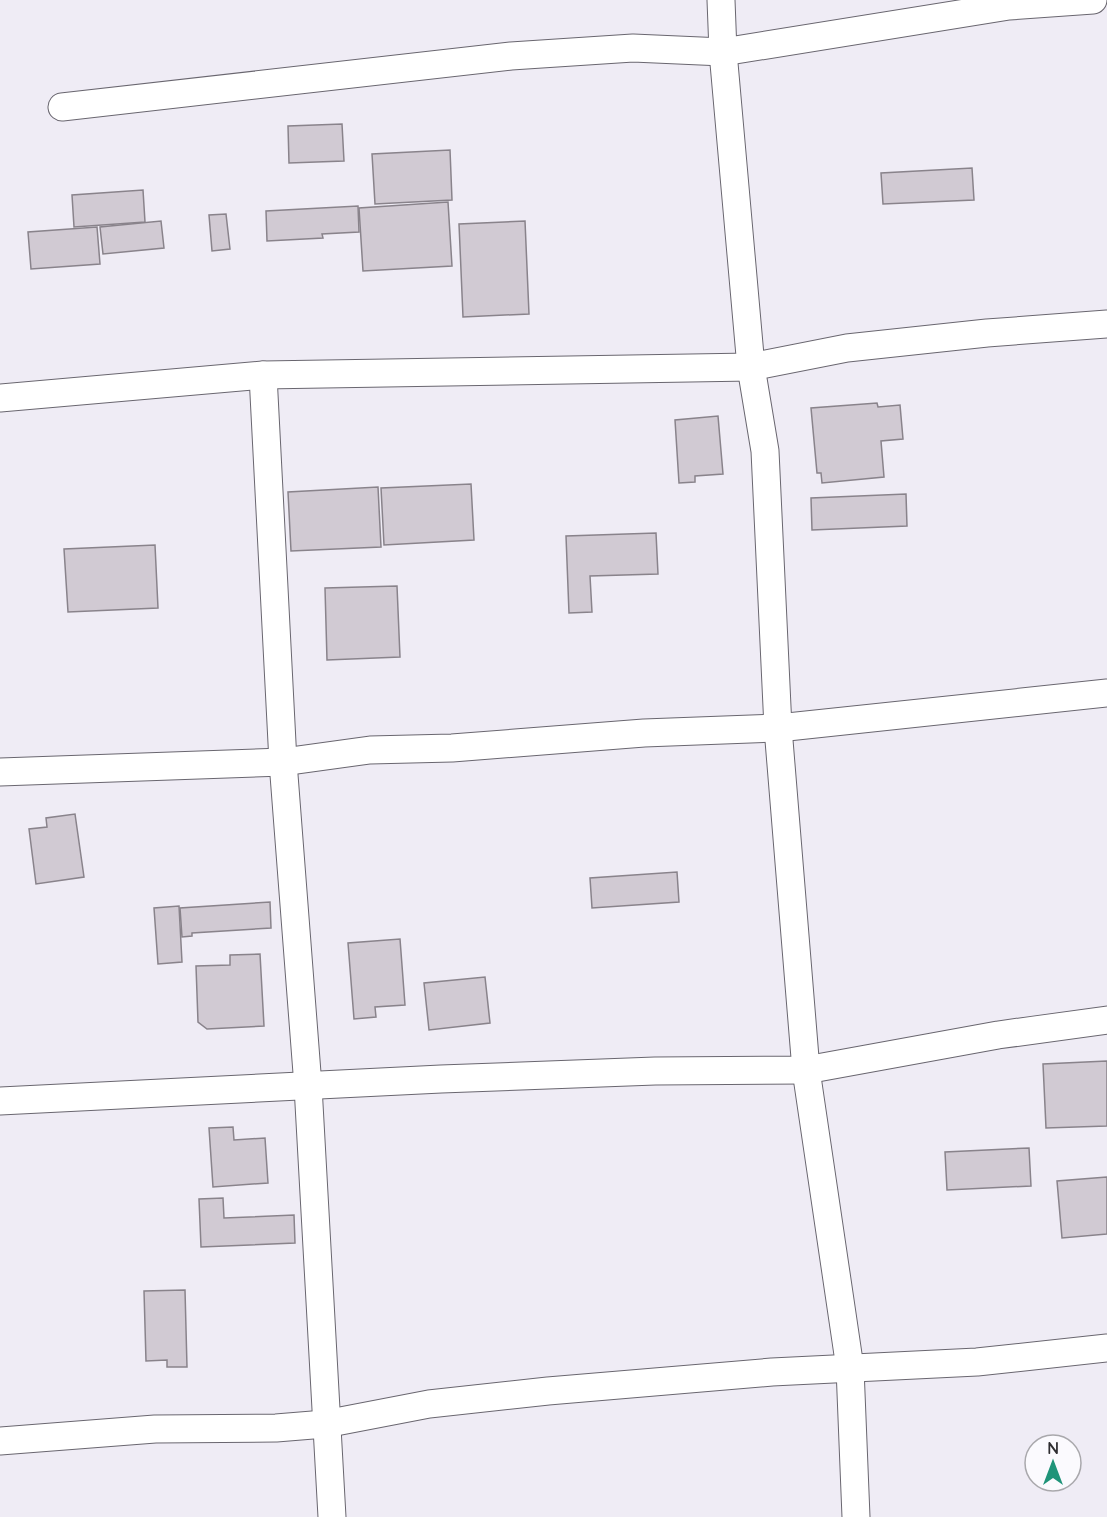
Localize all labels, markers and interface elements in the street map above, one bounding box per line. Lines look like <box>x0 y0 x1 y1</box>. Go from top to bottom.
north arrow <box>1023 1433 1083 1493</box>
text: N <box>1047 1438 1059 1458</box>

